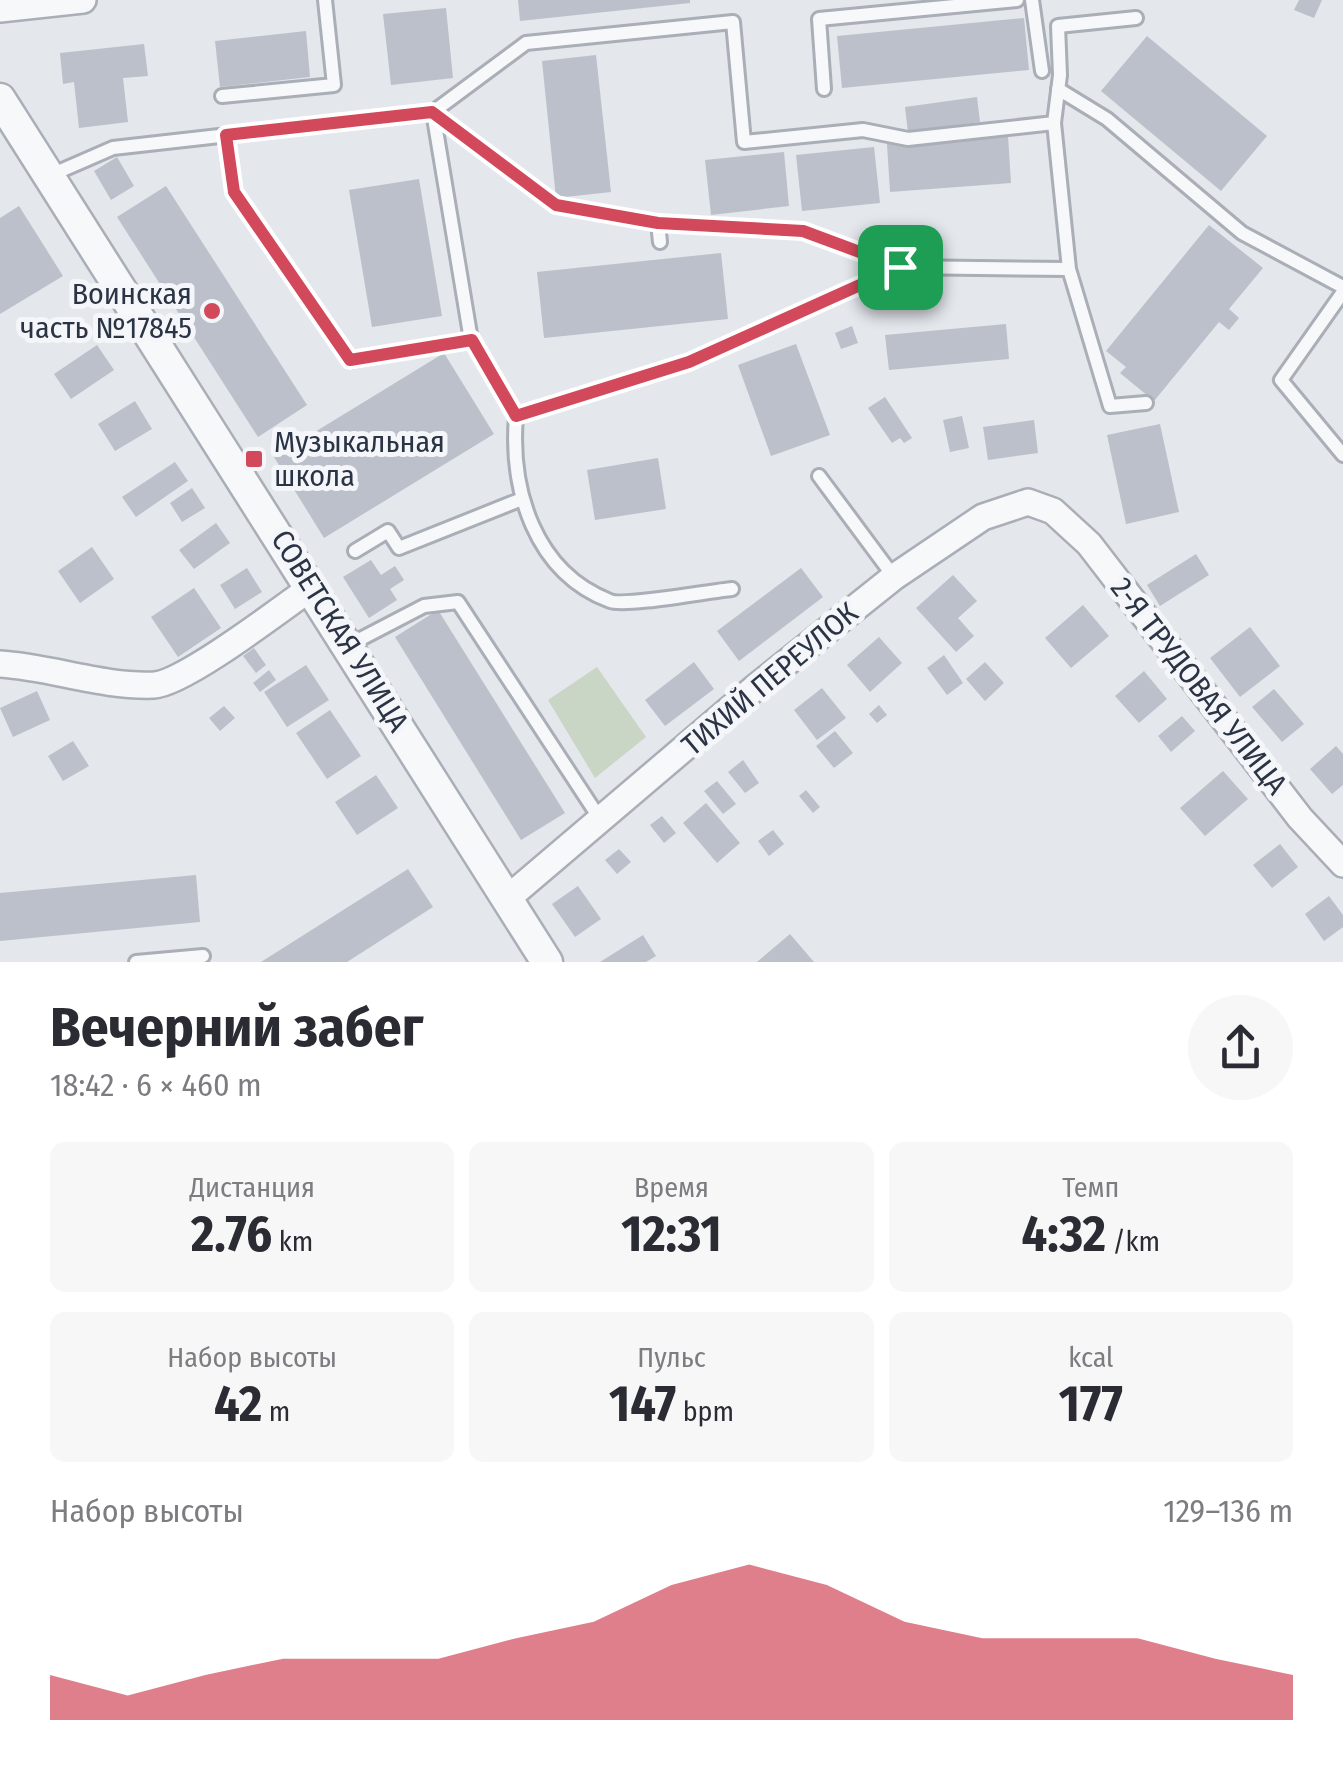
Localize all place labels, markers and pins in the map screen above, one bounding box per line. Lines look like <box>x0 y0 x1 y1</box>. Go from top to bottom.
pin <box>858 225 943 310</box>
place label: Воинская часть №17845 <box>20 276 192 346</box>
marker: Воинская часть №17845 <box>201 300 223 322</box>
place label: Музыкальная школа <box>274 424 445 494</box>
marker: Музыкальная школа <box>243 448 265 470</box>

